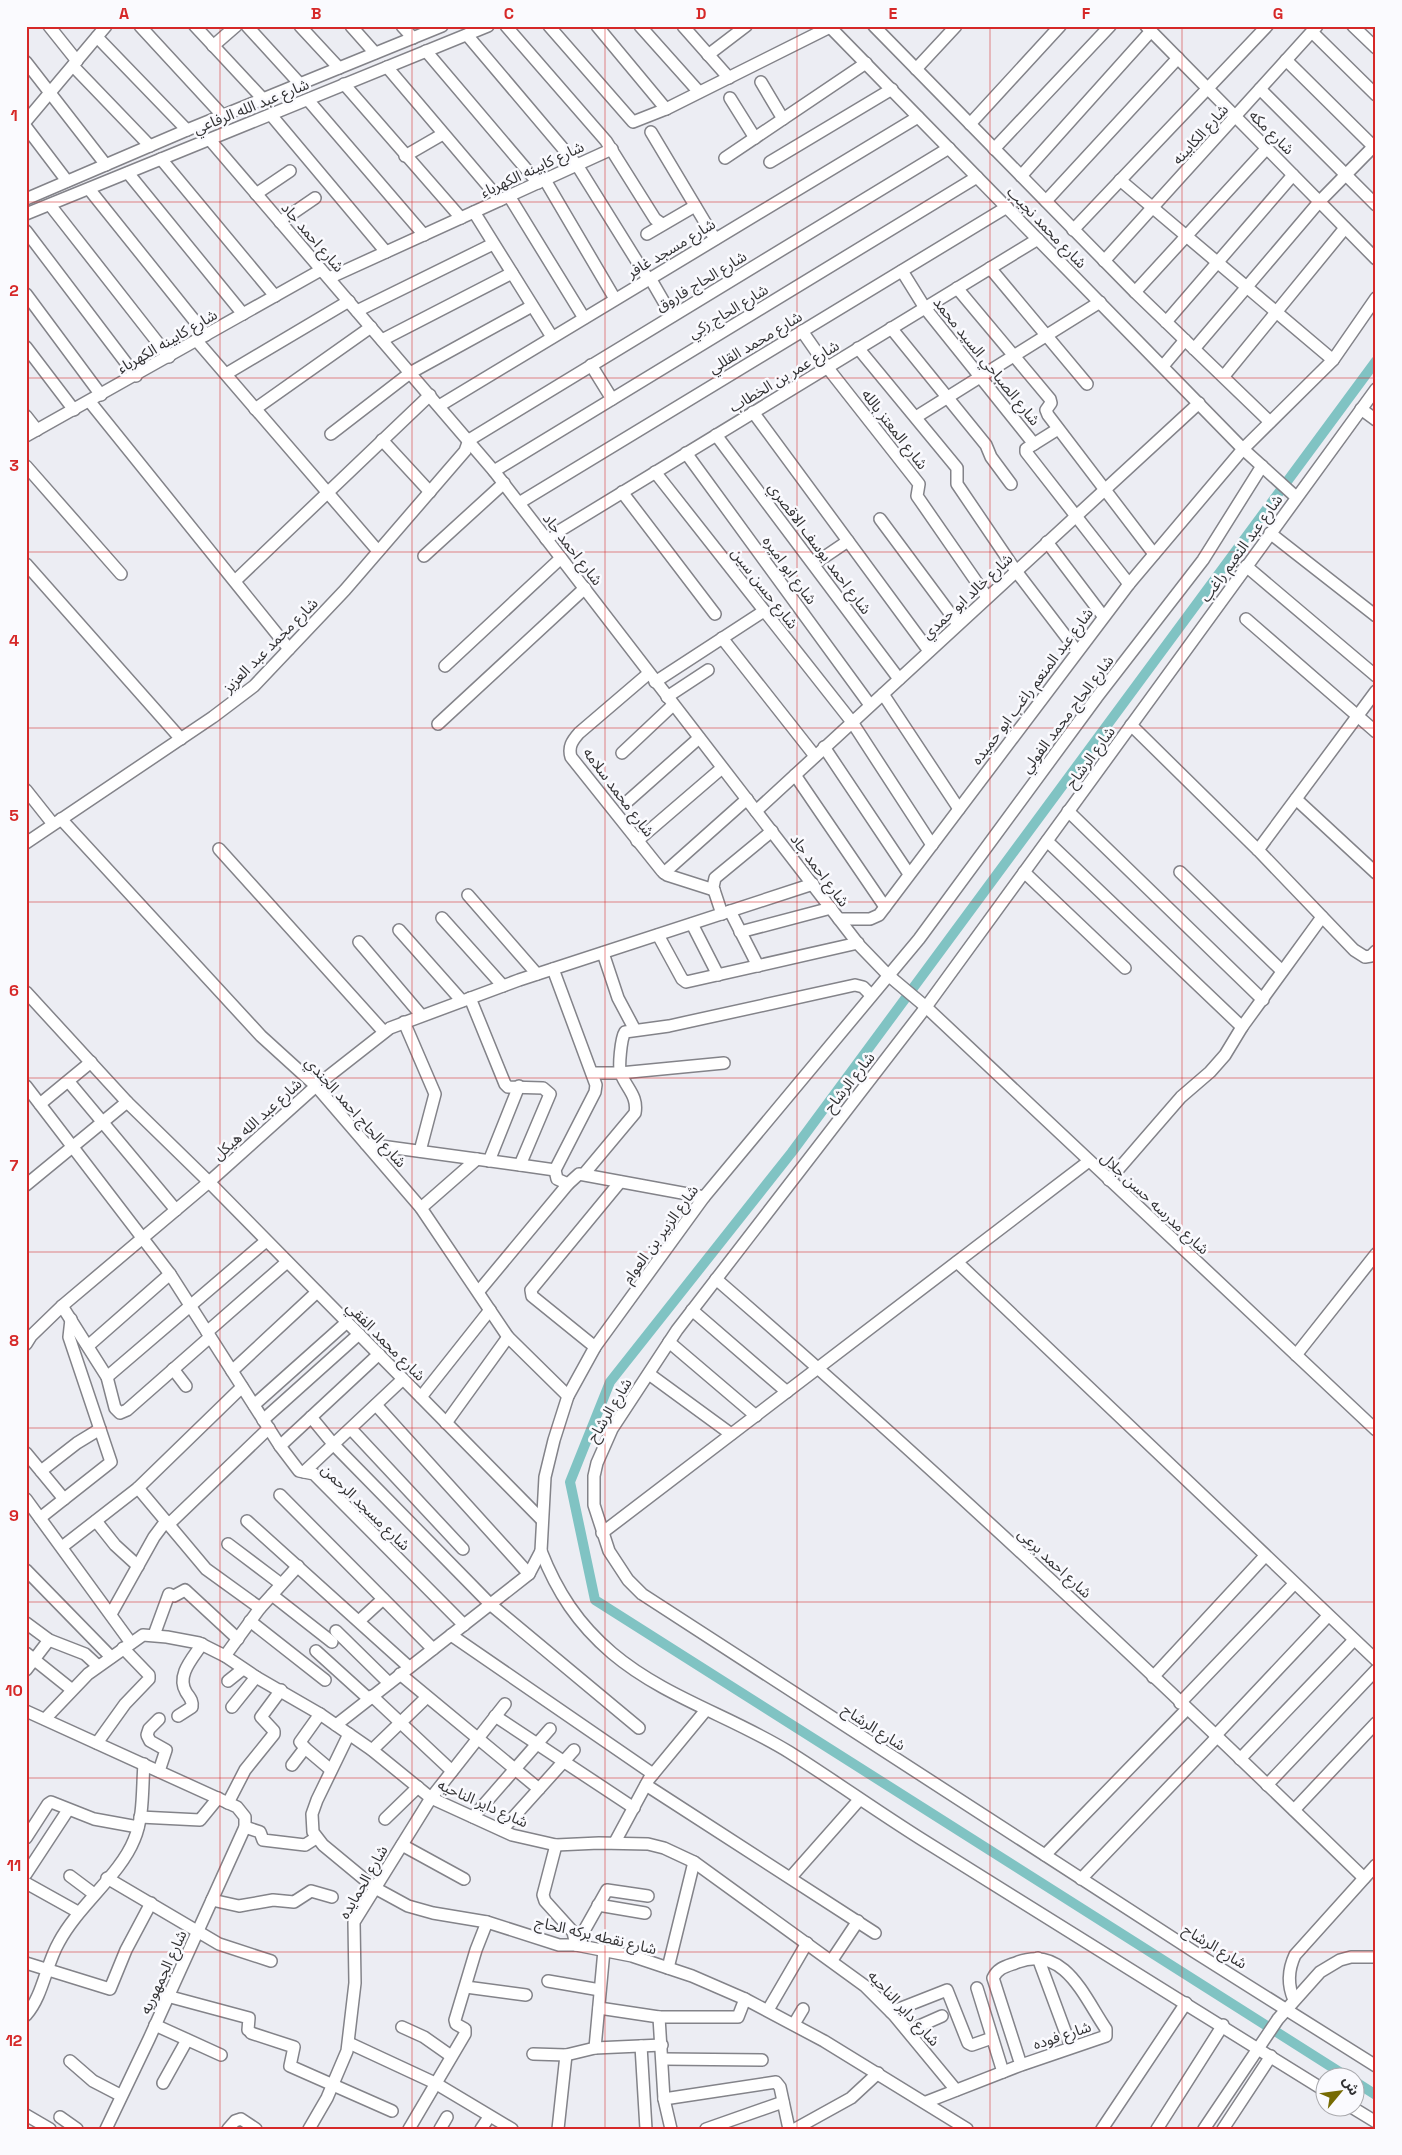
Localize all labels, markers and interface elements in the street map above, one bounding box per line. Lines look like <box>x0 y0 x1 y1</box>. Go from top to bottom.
text: A <box>119 3 129 24</box>
text: B <box>311 3 321 24</box>
text: C <box>504 3 514 24</box>
text: D <box>696 3 706 24</box>
text: E <box>889 3 898 24</box>
text: F <box>1082 3 1091 24</box>
text: G <box>1273 3 1283 24</box>
street label: شارع عبد الله الرفاعي <box>190 74 313 141</box>
street label: شارع الكابينه <box>1168 100 1234 170</box>
text: 1 <box>10 105 18 126</box>
street label: شارع مكه <box>1243 106 1299 161</box>
street label: شارع كابينه الكهرباء <box>477 137 588 204</box>
street label: شارع محمد نجيب <box>1001 182 1091 274</box>
street label: شارع احمد جاد <box>275 198 349 278</box>
street label: شارع مسجد غافر <box>623 214 720 285</box>
street label: شارع الحاج فاروق <box>652 246 752 318</box>
text: 2 <box>9 280 19 301</box>
street label: شارع الحاج زكي <box>685 280 773 345</box>
street label: شارع الصباحي السيد محمد <box>927 293 1045 431</box>
street label: شارع كابينه الكهرباء <box>114 305 222 380</box>
street label: شارع محمد القللي <box>705 306 807 380</box>
street label: شارع عمر بن الخطاب <box>726 336 844 419</box>
street label: شارع المعتز بالله <box>855 385 932 475</box>
text: 3 <box>9 455 19 476</box>
street label: شارع احمد يوسف الاقصري <box>762 478 876 620</box>
street label: شارع عبد النعيم راغب <box>1196 490 1289 607</box>
street label: شارع احمد جاد <box>537 509 607 591</box>
street label: شارع ابو اميره <box>756 532 821 610</box>
street label: شارع حسن سين <box>725 544 803 634</box>
street label: شارع خالد ابو حمدي <box>918 549 1019 645</box>
street label: شارع محمد عبد العزيز <box>218 593 324 699</box>
street label: شارع عبد المنعم راغب ابو حميده <box>967 604 1100 770</box>
text: 4 <box>9 630 19 651</box>
street label: شارع الحاج محمد الفولي <box>1016 651 1120 779</box>
street label: شارع الرشاح <box>1061 722 1121 793</box>
street label: شارع محمد سلامه <box>577 744 659 842</box>
text: 5 <box>9 805 19 826</box>
street label: شارع احمد جاد <box>784 830 854 912</box>
text: 6 <box>9 980 19 1001</box>
street label: شارع الرشاح <box>819 1048 881 1118</box>
street label: شارع الحاج احمد الجندي <box>299 1053 411 1173</box>
street label: شارع عبد الله هيكل <box>208 1074 308 1166</box>
street label: شارع مدرسه حسن جلال <box>1095 1148 1213 1261</box>
text: 7 <box>10 1155 19 1176</box>
street label: شارع الزبير بن العوام <box>618 1181 705 1289</box>
street label: شارع محمد الفقي <box>340 1297 430 1387</box>
text: 8 <box>9 1330 19 1351</box>
street label: شارع الرشاح <box>582 1374 638 1447</box>
street label: شارع مسجد الرحمن <box>315 1460 415 1557</box>
text: 9 <box>9 1505 19 1526</box>
street label: شارع احمد برعى <box>1012 1524 1096 1604</box>
text: 10 <box>5 1680 23 1701</box>
street label: شارع الرشاح <box>837 1699 909 1757</box>
street label: شارع داير الناحيه <box>434 1775 531 1834</box>
street label: شارع الحمايده <box>334 1842 394 1924</box>
text: 11 <box>7 1855 21 1876</box>
street label: شارع نقطه بركه الحاج <box>533 1912 659 1961</box>
street label: شارع الرشاح <box>1178 1919 1251 1975</box>
street label: شارع الجمهوريه <box>135 1927 194 2018</box>
street label: شارع داير الناحيه <box>862 1966 944 2052</box>
street label: شارع فوده <box>1030 2017 1095 2056</box>
text: 12 <box>6 2030 22 2051</box>
north arrow <box>1314 2068 1364 2118</box>
text: ش <box>1339 2073 1364 2098</box>

